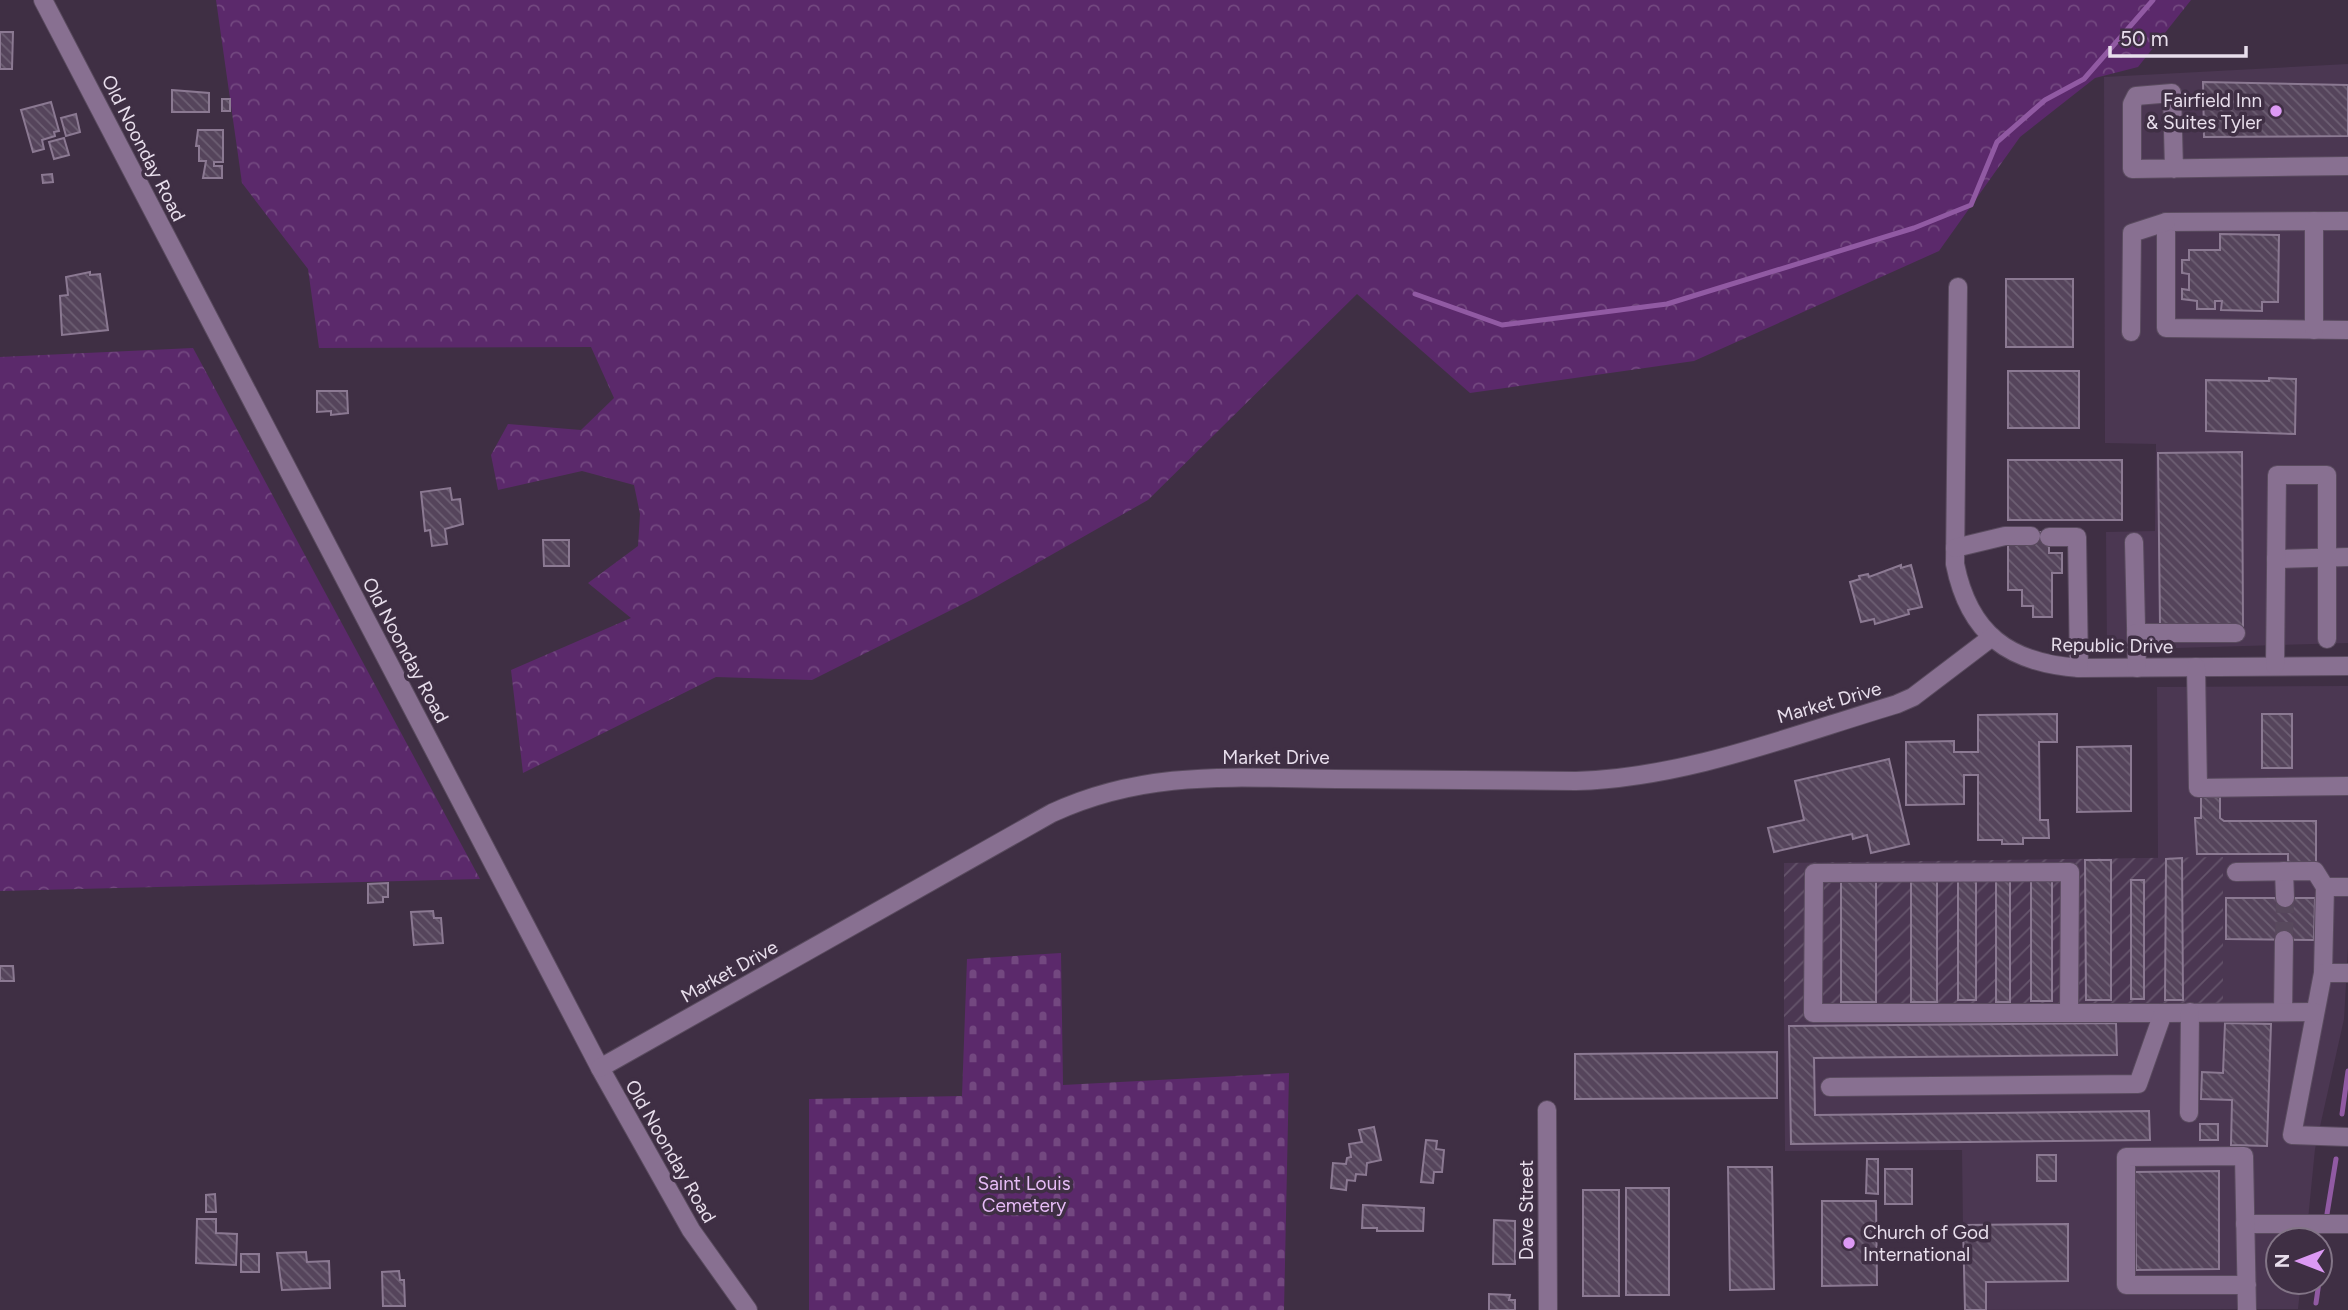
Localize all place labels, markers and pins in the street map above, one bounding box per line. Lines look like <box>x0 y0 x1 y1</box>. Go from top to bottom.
place label: Fairfield Inn & Suites Tyler <box>2146 89 2263 134</box>
marker: Fairfield Inn & Suites Tyler <box>2268 103 2284 119</box>
place label: Church of God International <box>1863 1221 1989 1266</box>
marker: Church of God International <box>1841 1235 1857 1251</box>

